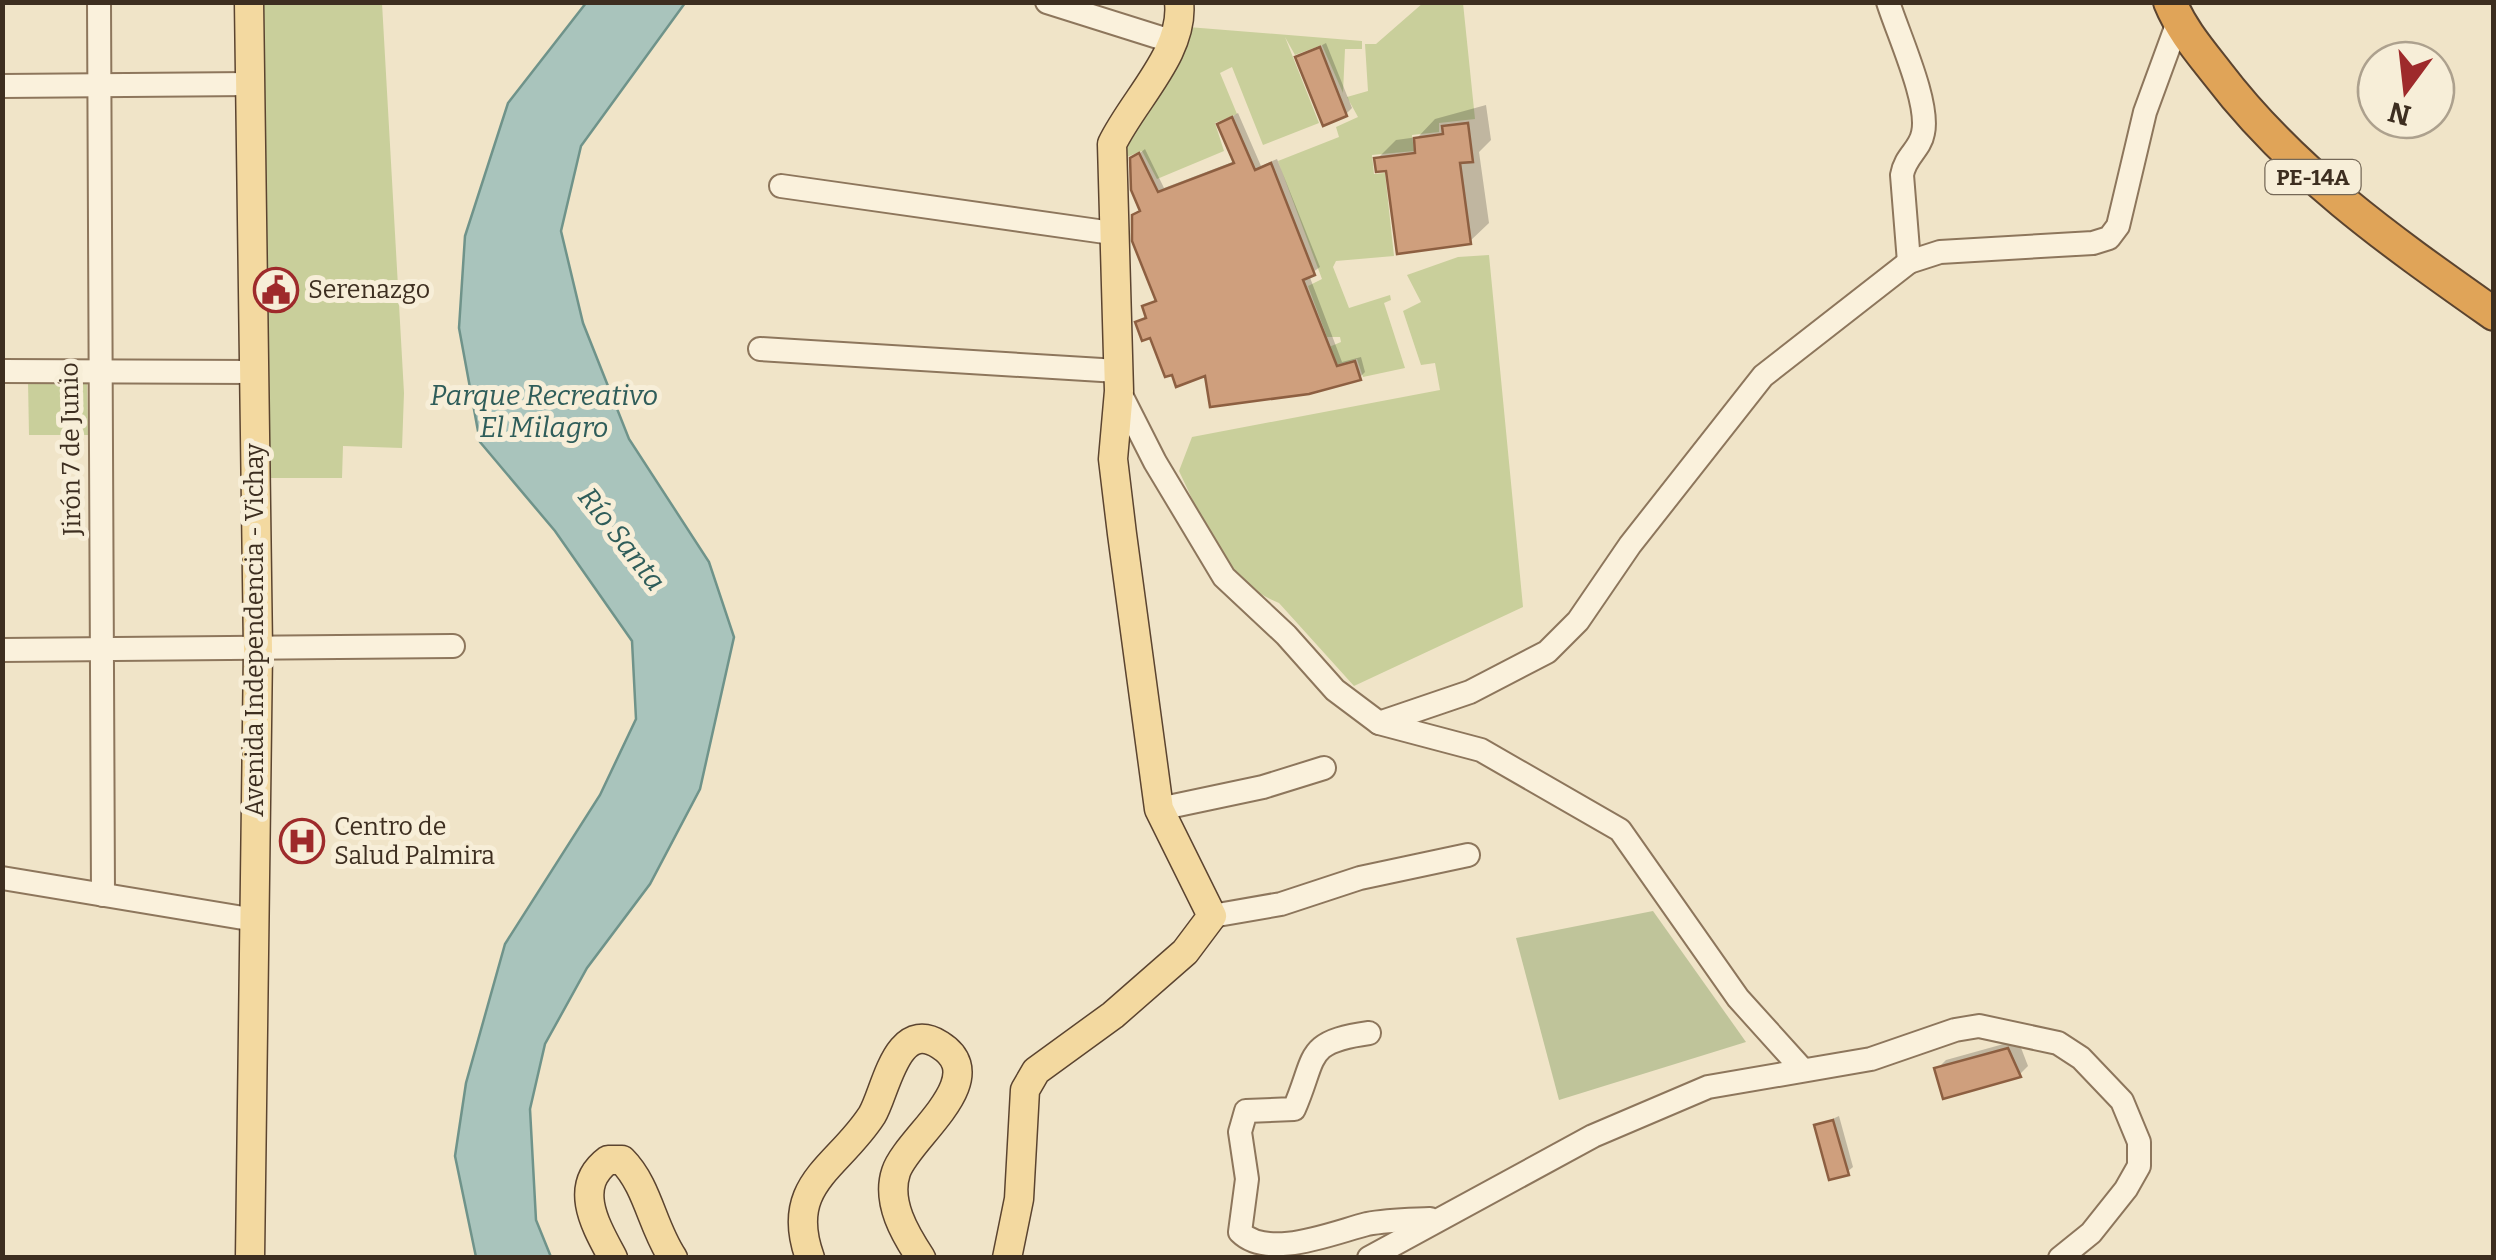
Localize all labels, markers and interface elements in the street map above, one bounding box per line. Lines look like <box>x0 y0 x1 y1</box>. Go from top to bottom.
north arrow <box>2356 40 2456 140</box>
text: N <box>2385 95 2414 132</box>
road number: PE-14A <box>2266 160 2360 194</box>
public building icon: Serenazgo <box>253 267 299 313</box>
place label: Serenazgo <box>308 275 430 305</box>
street label: Jirón 7 de Junio <box>54 362 88 537</box>
water label: Parque Recreativo El Milagro <box>430 379 658 444</box>
street label: Avenida Independencia - Vichay <box>240 442 270 817</box>
water label: Río Santa <box>572 481 672 597</box>
place label: Centro de Salud Palmira <box>334 812 495 871</box>
hospital icon: Centro de Salud Palmira <box>279 818 325 864</box>

